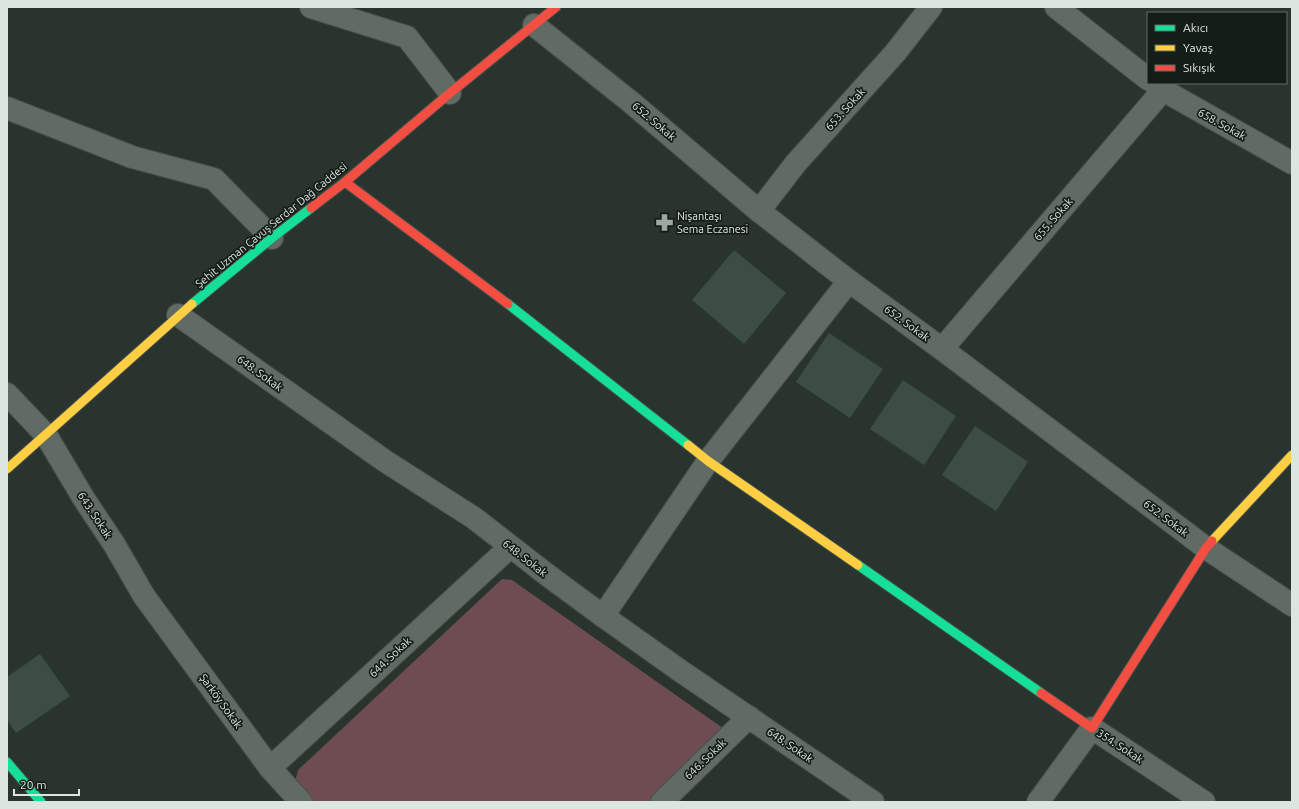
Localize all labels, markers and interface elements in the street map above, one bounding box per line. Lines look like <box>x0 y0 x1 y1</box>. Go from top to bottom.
legend <box>1147 12 1287 84</box>
text: Akıcı <box>1183 21 1208 34</box>
text: Yavaş <box>1183 41 1213 54</box>
text: Sıkışık <box>1183 61 1215 74</box>
street label: 653. Sokak <box>823 85 867 133</box>
street label: 652. Sokak <box>630 99 678 143</box>
street label: 658. Sokak <box>1196 106 1248 142</box>
street label: Şehit Uzman Çavuş Serdar Dağ Caddesi <box>193 160 349 290</box>
street label: 655. Sokak <box>1031 195 1075 243</box>
place label: Nişantaşı Sema Eczanesi <box>677 210 748 235</box>
pharmacy icon: Nişantaşı Sema Eczanesi <box>654 212 674 232</box>
street label: 652. Sokak <box>882 303 932 344</box>
street label: 648. Sokak <box>235 353 285 394</box>
street label: 643. Sokak <box>76 490 115 541</box>
street label: 652. Sokak <box>1141 497 1191 539</box>
street label: 648. Sokak <box>501 537 550 579</box>
street label: 644. Sokak <box>367 634 414 679</box>
street label: Şarköy Sokak <box>197 672 245 731</box>
street label: 648. Sokak <box>765 725 816 765</box>
street label: 354. Sokak <box>1095 727 1146 766</box>
street label: 646. Sokak <box>682 736 728 782</box>
scale bar <box>14 771 79 797</box>
text: 20 m <box>20 778 47 791</box>

